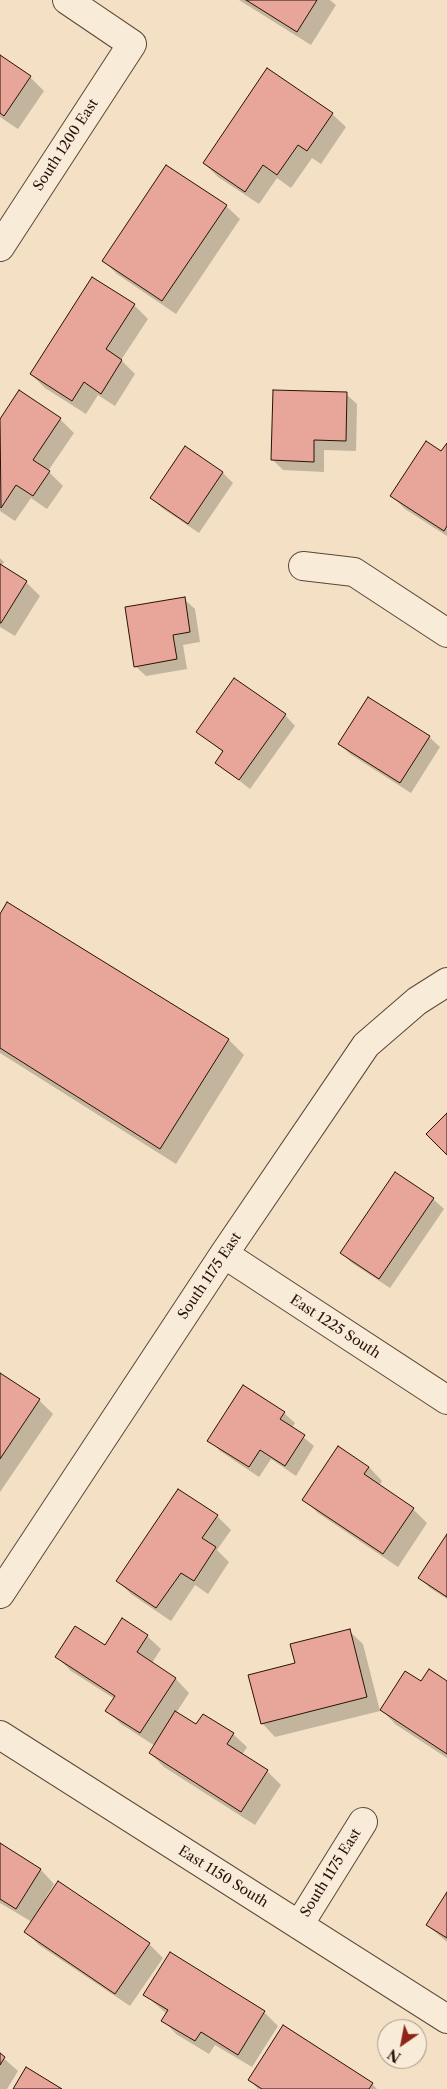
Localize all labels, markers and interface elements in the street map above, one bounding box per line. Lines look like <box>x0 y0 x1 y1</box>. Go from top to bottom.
street label: South 1200 East <box>30 96 102 194</box>
street label: South 1175 East <box>175 1229 245 1323</box>
street label: East 1225 South <box>287 1292 383 1362</box>
street label: South 1175 East <box>297 1826 365 1920</box>
street label: East 1150 South <box>175 1843 271 1911</box>
north arrow <box>377 2019 427 2069</box>
text: N <box>384 2045 404 2067</box>

